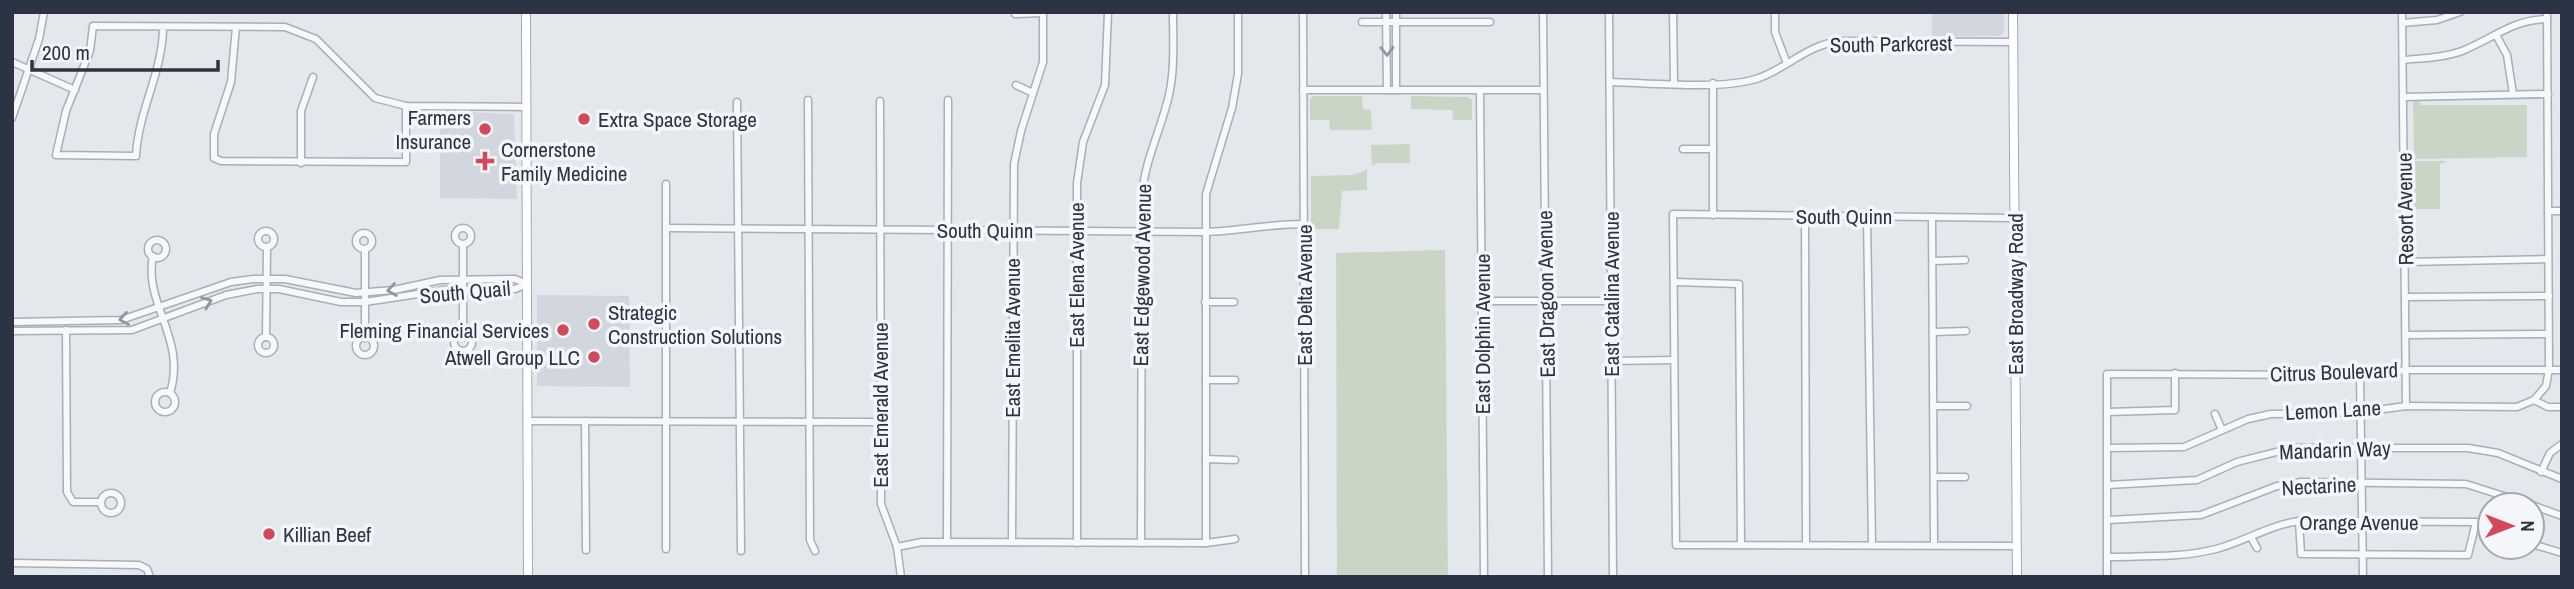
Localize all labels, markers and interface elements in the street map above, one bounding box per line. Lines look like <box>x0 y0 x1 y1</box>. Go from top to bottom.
scale bar <box>32 28 217 72</box>
street label: South Parkcrest <box>1829 28 1953 60</box>
text: 200 m <box>42 38 90 67</box>
one-way arrow <box>1379 46 1395 57</box>
place label: Farmers Insurance <box>395 103 471 156</box>
place label: Extra Space Storage <box>598 105 757 134</box>
marker: Extra Space Storage <box>576 111 592 127</box>
marker: Farmers Insurance <box>477 121 493 137</box>
place label: Cornerstone Family Medicine <box>501 135 627 188</box>
marker: Cornerstone Family Medicine <box>475 151 495 171</box>
street label: Resort Avenue <box>2390 152 2420 266</box>
street label: East Edgewood Avenue <box>1126 183 1158 367</box>
street label: East Elena Avenue <box>1062 202 1091 348</box>
street label: South Quinn <box>1796 202 1892 231</box>
street label: East Dragoon Avenue <box>1530 210 1562 378</box>
street label: East Catalina Avenue <box>1597 211 1626 377</box>
street label: East Broadway Road <box>2001 213 2030 375</box>
street label: South Quinn <box>937 216 1033 245</box>
street label: East Delta Avenue <box>1290 224 1319 366</box>
street label: East Dolphin Avenue <box>1468 254 1497 414</box>
street label: East Emelita Avenue <box>998 258 1027 418</box>
street label: South Quail <box>418 274 512 310</box>
one-way arrow <box>386 282 398 297</box>
one-way arrow <box>200 297 212 311</box>
place label: Strategic Construction Solutions <box>608 298 782 351</box>
one-way arrow <box>118 311 130 326</box>
place label: Fleming Financial Services <box>339 316 549 345</box>
marker: Strategic Construction Solutions <box>586 316 602 332</box>
marker: Fleming Financial Services <box>555 322 571 338</box>
street label: East Emerald Avenue <box>866 322 895 488</box>
place label: Atwell Group LLC <box>444 343 580 372</box>
marker: Atwell Group LLC <box>586 349 602 365</box>
street label: Citrus Boulevard <box>2269 355 2399 389</box>
street label: Lemon Lane <box>2284 393 2382 427</box>
street label: Mandarin Way <box>2279 434 2392 466</box>
street label: Nectarine <box>2281 470 2357 502</box>
north arrow <box>2476 491 2546 561</box>
street label: Orange Avenue <box>2299 508 2419 537</box>
place label: Killian Beef <box>283 520 371 549</box>
text: N <box>2515 520 2541 532</box>
marker: Killian Beef <box>261 526 277 542</box>

